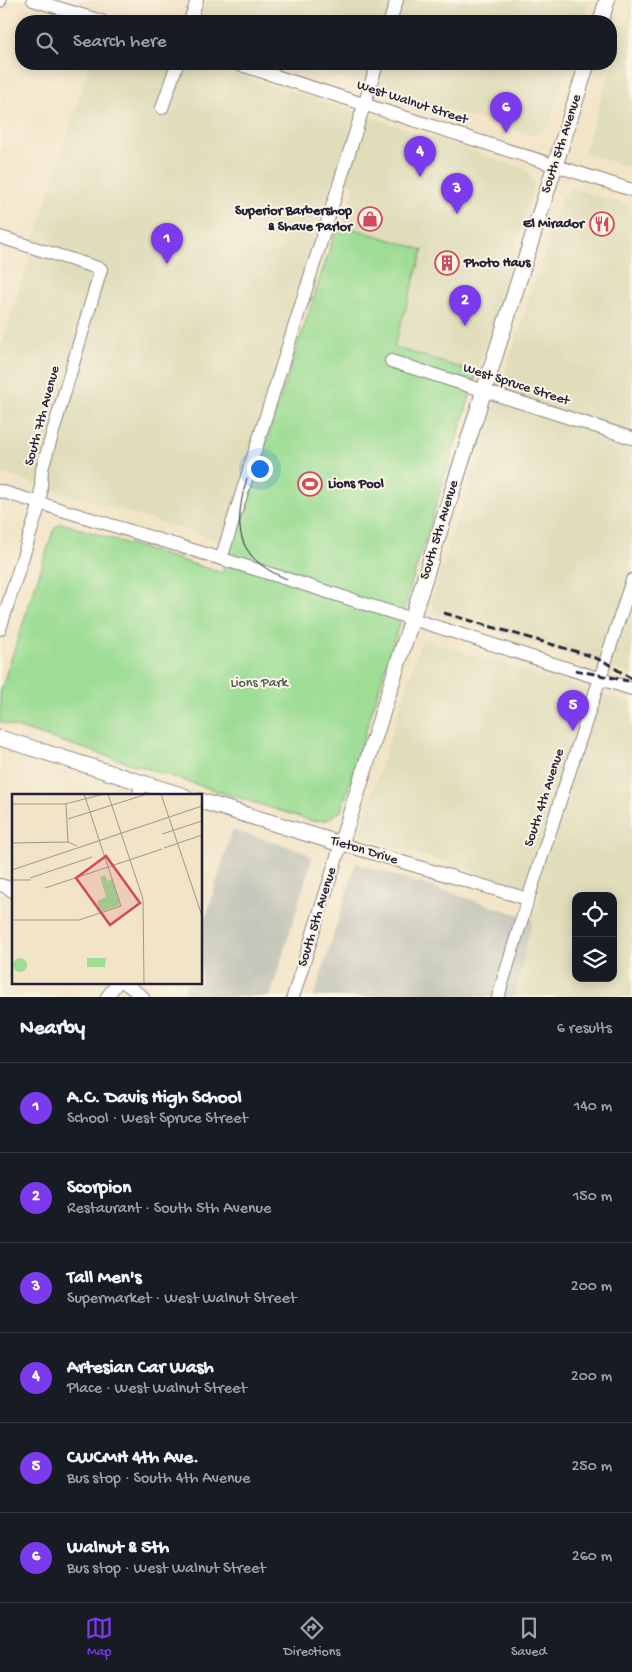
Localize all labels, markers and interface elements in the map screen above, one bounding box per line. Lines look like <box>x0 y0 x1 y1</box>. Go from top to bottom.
search box <box>15 15 617 70</box>
icon: search <box>33 29 61 57</box>
text: Search here <box>73 31 167 54</box>
street label: West Walnut Street <box>354 77 471 129</box>
pin: 6 <box>490 92 522 133</box>
street label: South 5th Avenue <box>538 92 586 196</box>
pin: 4 <box>404 136 436 177</box>
pin: 3 <box>441 173 473 214</box>
place label: Superior Barbershop & Shave Parlor <box>235 203 354 236</box>
shop icon: Superior Barbershop & Shave Parlor <box>357 206 383 232</box>
restaurant icon: El Mirador <box>589 211 615 237</box>
place label: El Mirador <box>523 216 586 233</box>
pin: 1 <box>151 223 183 264</box>
building icon: Photo Haus <box>434 250 460 276</box>
place label: Photo Haus <box>463 255 531 272</box>
pin: 2 <box>449 285 481 326</box>
street label: West Spruce Street <box>461 360 573 411</box>
street label: South 7th Avenue <box>21 363 65 468</box>
your location <box>247 456 273 482</box>
sports icon: Lions Pool <box>297 471 323 497</box>
place label: Lions Pool <box>328 476 384 493</box>
street label: South 5th Avenue <box>417 478 463 582</box>
park label: Lions Park <box>230 675 289 692</box>
pin: 5 <box>557 690 589 731</box>
street label: South 4th Avenue <box>521 746 569 849</box>
inset map <box>12 794 202 984</box>
street label: Tieton Drive <box>328 832 400 869</box>
street label: South 5th Avenue <box>295 865 341 969</box>
map controls <box>572 892 617 982</box>
button: locate <box>572 892 617 937</box>
button: layers <box>572 937 617 982</box>
text: Nearby <box>20 1017 85 1042</box>
text: 6 results <box>557 1020 612 1039</box>
text: A.C. Davis High School <box>67 1087 242 1110</box>
text: 1 <box>33 1098 39 1117</box>
text: 140 m <box>574 1098 612 1117</box>
text: School · West Spruce Street <box>67 1110 248 1129</box>
text: Scorpion <box>67 1177 131 1200</box>
text: 2 <box>32 1188 40 1207</box>
text: 150 m <box>573 1188 612 1207</box>
text: Restaurant · South 5th Avenue <box>67 1200 271 1219</box>
text: Tall Men's <box>67 1267 142 1290</box>
text: 3 <box>32 1278 40 1297</box>
text: 200 m <box>571 1278 612 1297</box>
text: Supermarket · West Walnut Street <box>67 1290 296 1309</box>
text: Artesian Car Wash <box>67 1357 214 1380</box>
text: 4 <box>32 1368 40 1387</box>
text: 200 m <box>571 1368 612 1387</box>
text: Place · West Walnut Street <box>67 1380 247 1399</box>
text: CWCMH 4th Ave. <box>67 1447 199 1470</box>
text: 5 <box>32 1458 40 1477</box>
text: 250 m <box>572 1458 612 1477</box>
text: Bus stop · South 4th Avenue <box>67 1470 250 1489</box>
text: Walnut & 5th <box>67 1537 169 1560</box>
text: 6 <box>32 1548 40 1567</box>
text: 260 m <box>572 1548 612 1567</box>
text: Bus stop · West Walnut Street <box>67 1560 266 1579</box>
tab: Map <box>85 1614 113 1661</box>
tab: Directions <box>284 1614 341 1661</box>
tab: Saved <box>511 1614 547 1661</box>

